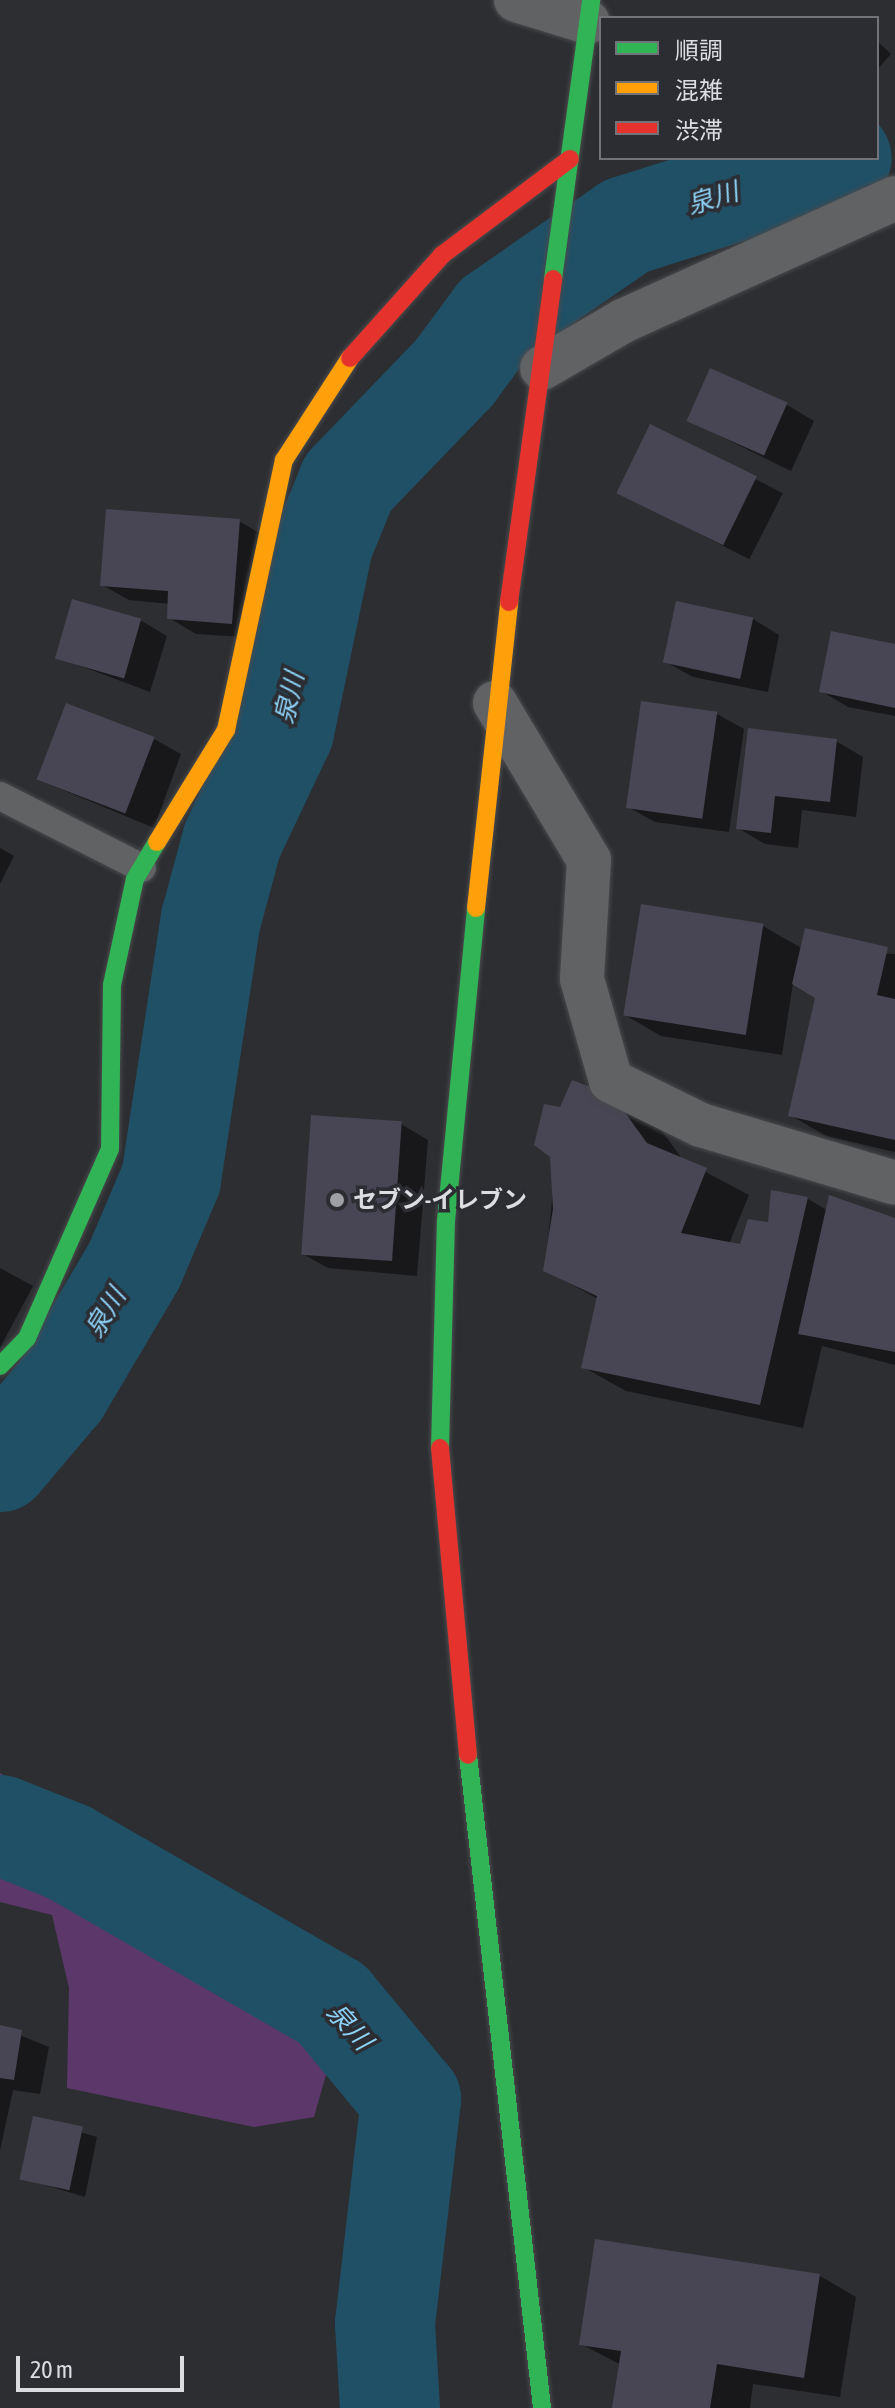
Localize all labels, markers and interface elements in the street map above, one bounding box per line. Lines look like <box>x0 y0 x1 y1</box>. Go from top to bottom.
legend <box>599 16 879 160</box>
text: 順調 <box>675 37 723 64</box>
text: 混雑 <box>675 77 723 104</box>
text: 渋滞 <box>675 117 723 144</box>
water label: 泉川 <box>684 176 742 222</box>
water label: 泉川 <box>269 669 311 727</box>
place label: セブン-イレブン <box>353 1186 527 1214</box>
marker: セブン-イレブン <box>328 1191 346 1209</box>
water label: 泉川 <box>79 1283 133 1343</box>
water label: 泉川 <box>320 1997 378 2057</box>
scale bar <box>20 2340 188 2390</box>
text: 20 m <box>30 2356 73 2383</box>

